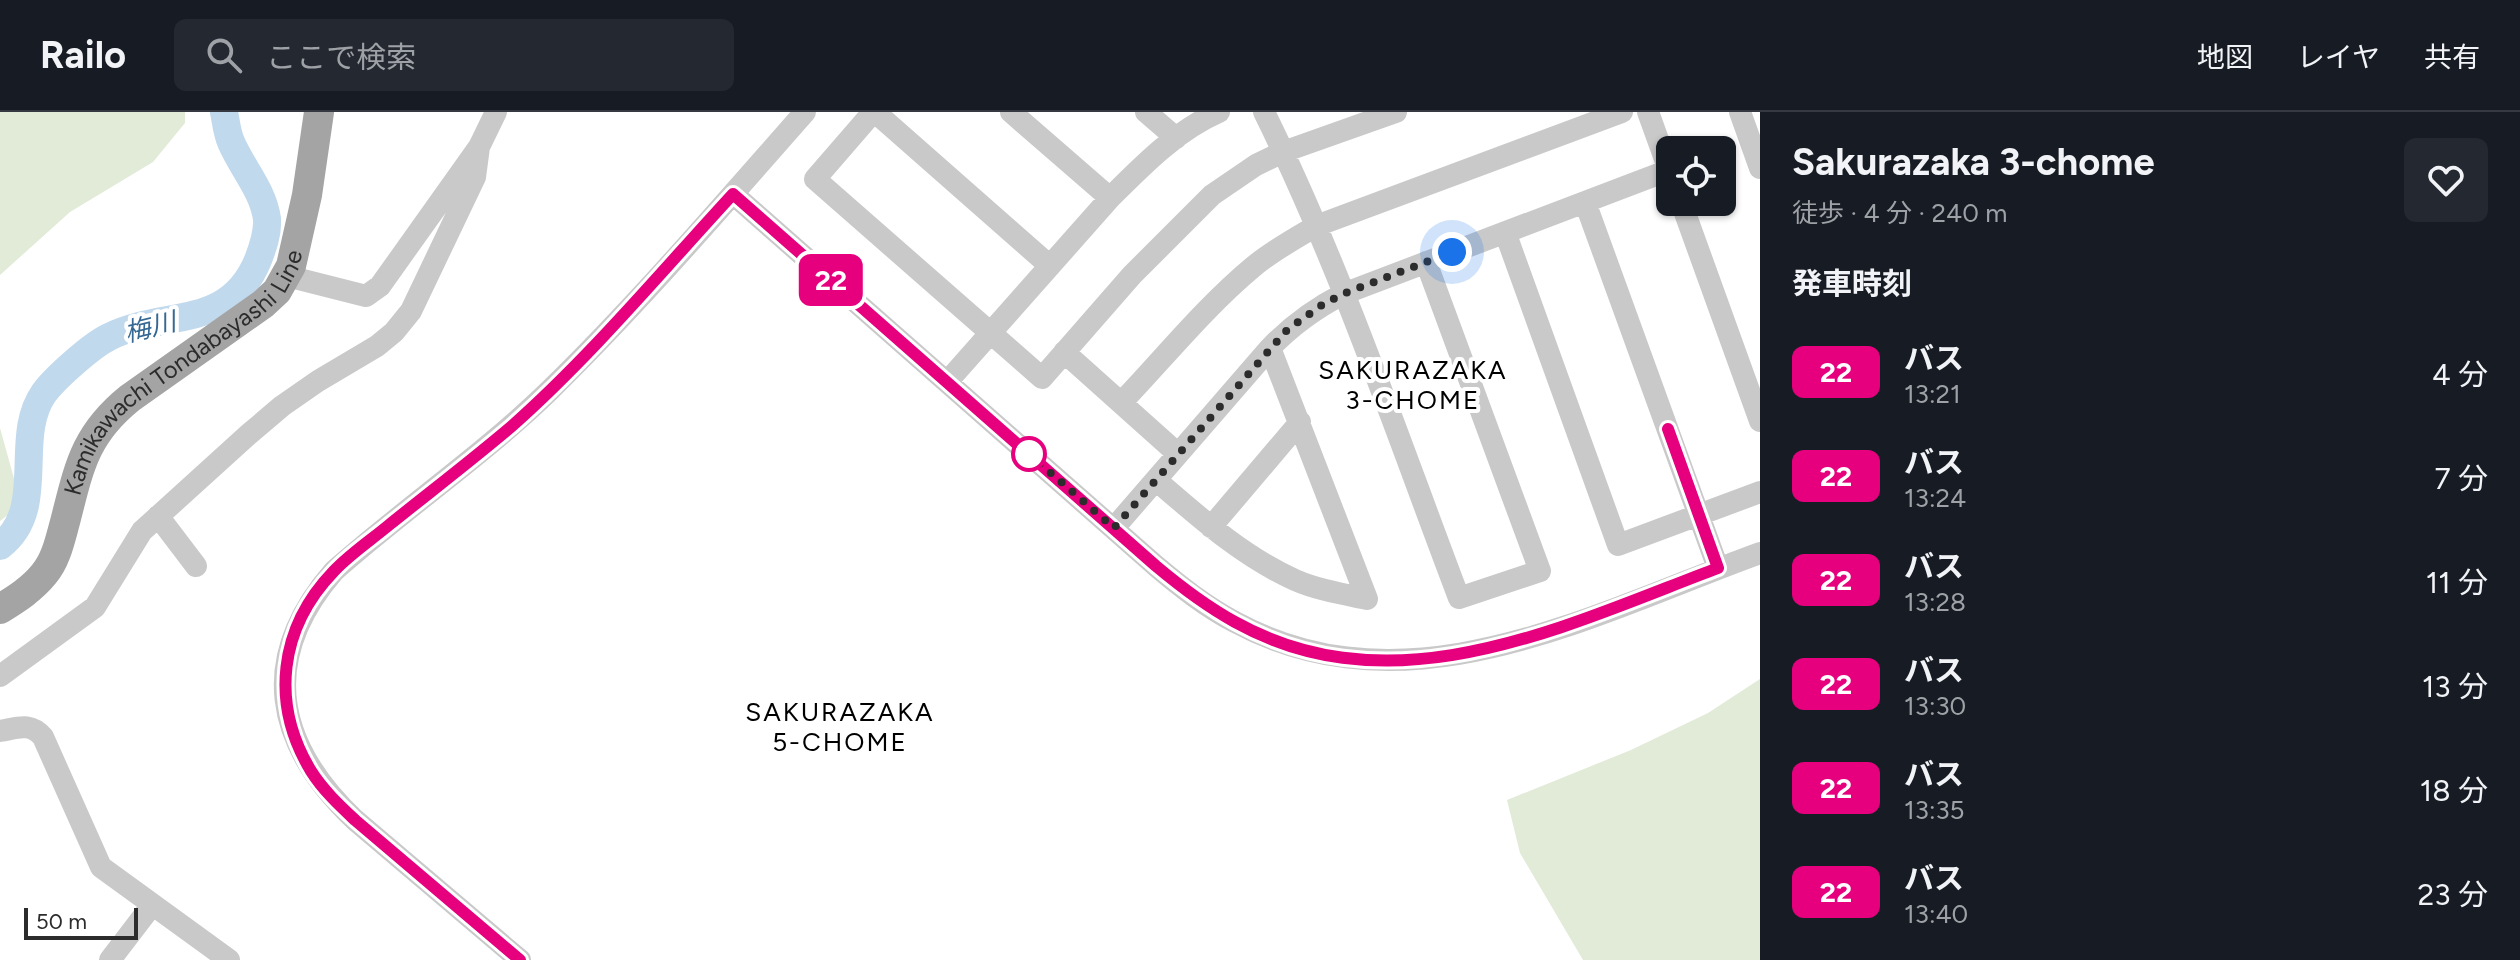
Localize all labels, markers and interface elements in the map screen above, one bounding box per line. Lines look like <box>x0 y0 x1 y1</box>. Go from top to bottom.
search box <box>174 19 734 91</box>
text: Railo <box>40 32 126 78</box>
icon: search <box>202 33 246 77</box>
text: ここで検索 <box>266 39 416 76</box>
text: 地図 <box>2197 40 2253 74</box>
text: レイヤ <box>2297 40 2380 74</box>
text: 共有 <box>2424 40 2480 74</box>
map controls <box>1656 136 1736 216</box>
button: locate <box>1656 136 1736 216</box>
button: heart <box>2404 138 2488 222</box>
text: Sakurazaka 3-chome <box>1792 139 2154 185</box>
text: 徒歩 · 4 分 · 240 m <box>1792 197 2007 229</box>
your location <box>1432 232 1472 272</box>
street label: Kamikawachi Tondabayashi Line <box>57 247 308 498</box>
line badge: 22 <box>795 254 867 306</box>
text: 22 <box>815 263 847 297</box>
text: 発車時刻 <box>1792 265 1912 302</box>
water label: 梅川 <box>121 304 182 349</box>
text: バス <box>1904 340 1964 377</box>
district label: SAKURAZAKA 3-CHOME <box>1318 354 1508 416</box>
text: 22 <box>1820 355 1852 389</box>
text: 4 分 <box>2432 356 2488 393</box>
text: 13:21 <box>1904 378 1961 410</box>
unlabelled marker <box>1012 437 1046 471</box>
text: バス <box>1904 444 1964 481</box>
text: 22 <box>1820 459 1852 493</box>
text: 7 分 <box>2434 460 2488 497</box>
text: 13:24 <box>1904 482 1966 514</box>
text: バス <box>1904 548 1964 585</box>
text: 22 <box>1820 563 1852 597</box>
text: 11 分 <box>2426 564 2488 601</box>
text: 13:28 <box>1904 586 1966 618</box>
text: バス <box>1904 652 1964 689</box>
text: 22 <box>1820 667 1852 701</box>
text: 13 分 <box>2422 668 2488 705</box>
text: 13:30 <box>1904 690 1966 722</box>
district label: SAKURAZAKA 5-CHOME <box>745 696 935 758</box>
text: バス <box>1904 756 1964 793</box>
text: 22 <box>1820 771 1852 805</box>
text: 18 分 <box>2420 772 2488 809</box>
text: 13:35 <box>1904 794 1965 826</box>
text: バス <box>1904 860 1964 897</box>
text: 22 <box>1820 875 1852 909</box>
text: 23 分 <box>2418 876 2488 913</box>
text: 13:40 <box>1904 898 1968 930</box>
scale bar <box>24 904 138 940</box>
text: 50 m <box>36 908 87 935</box>

